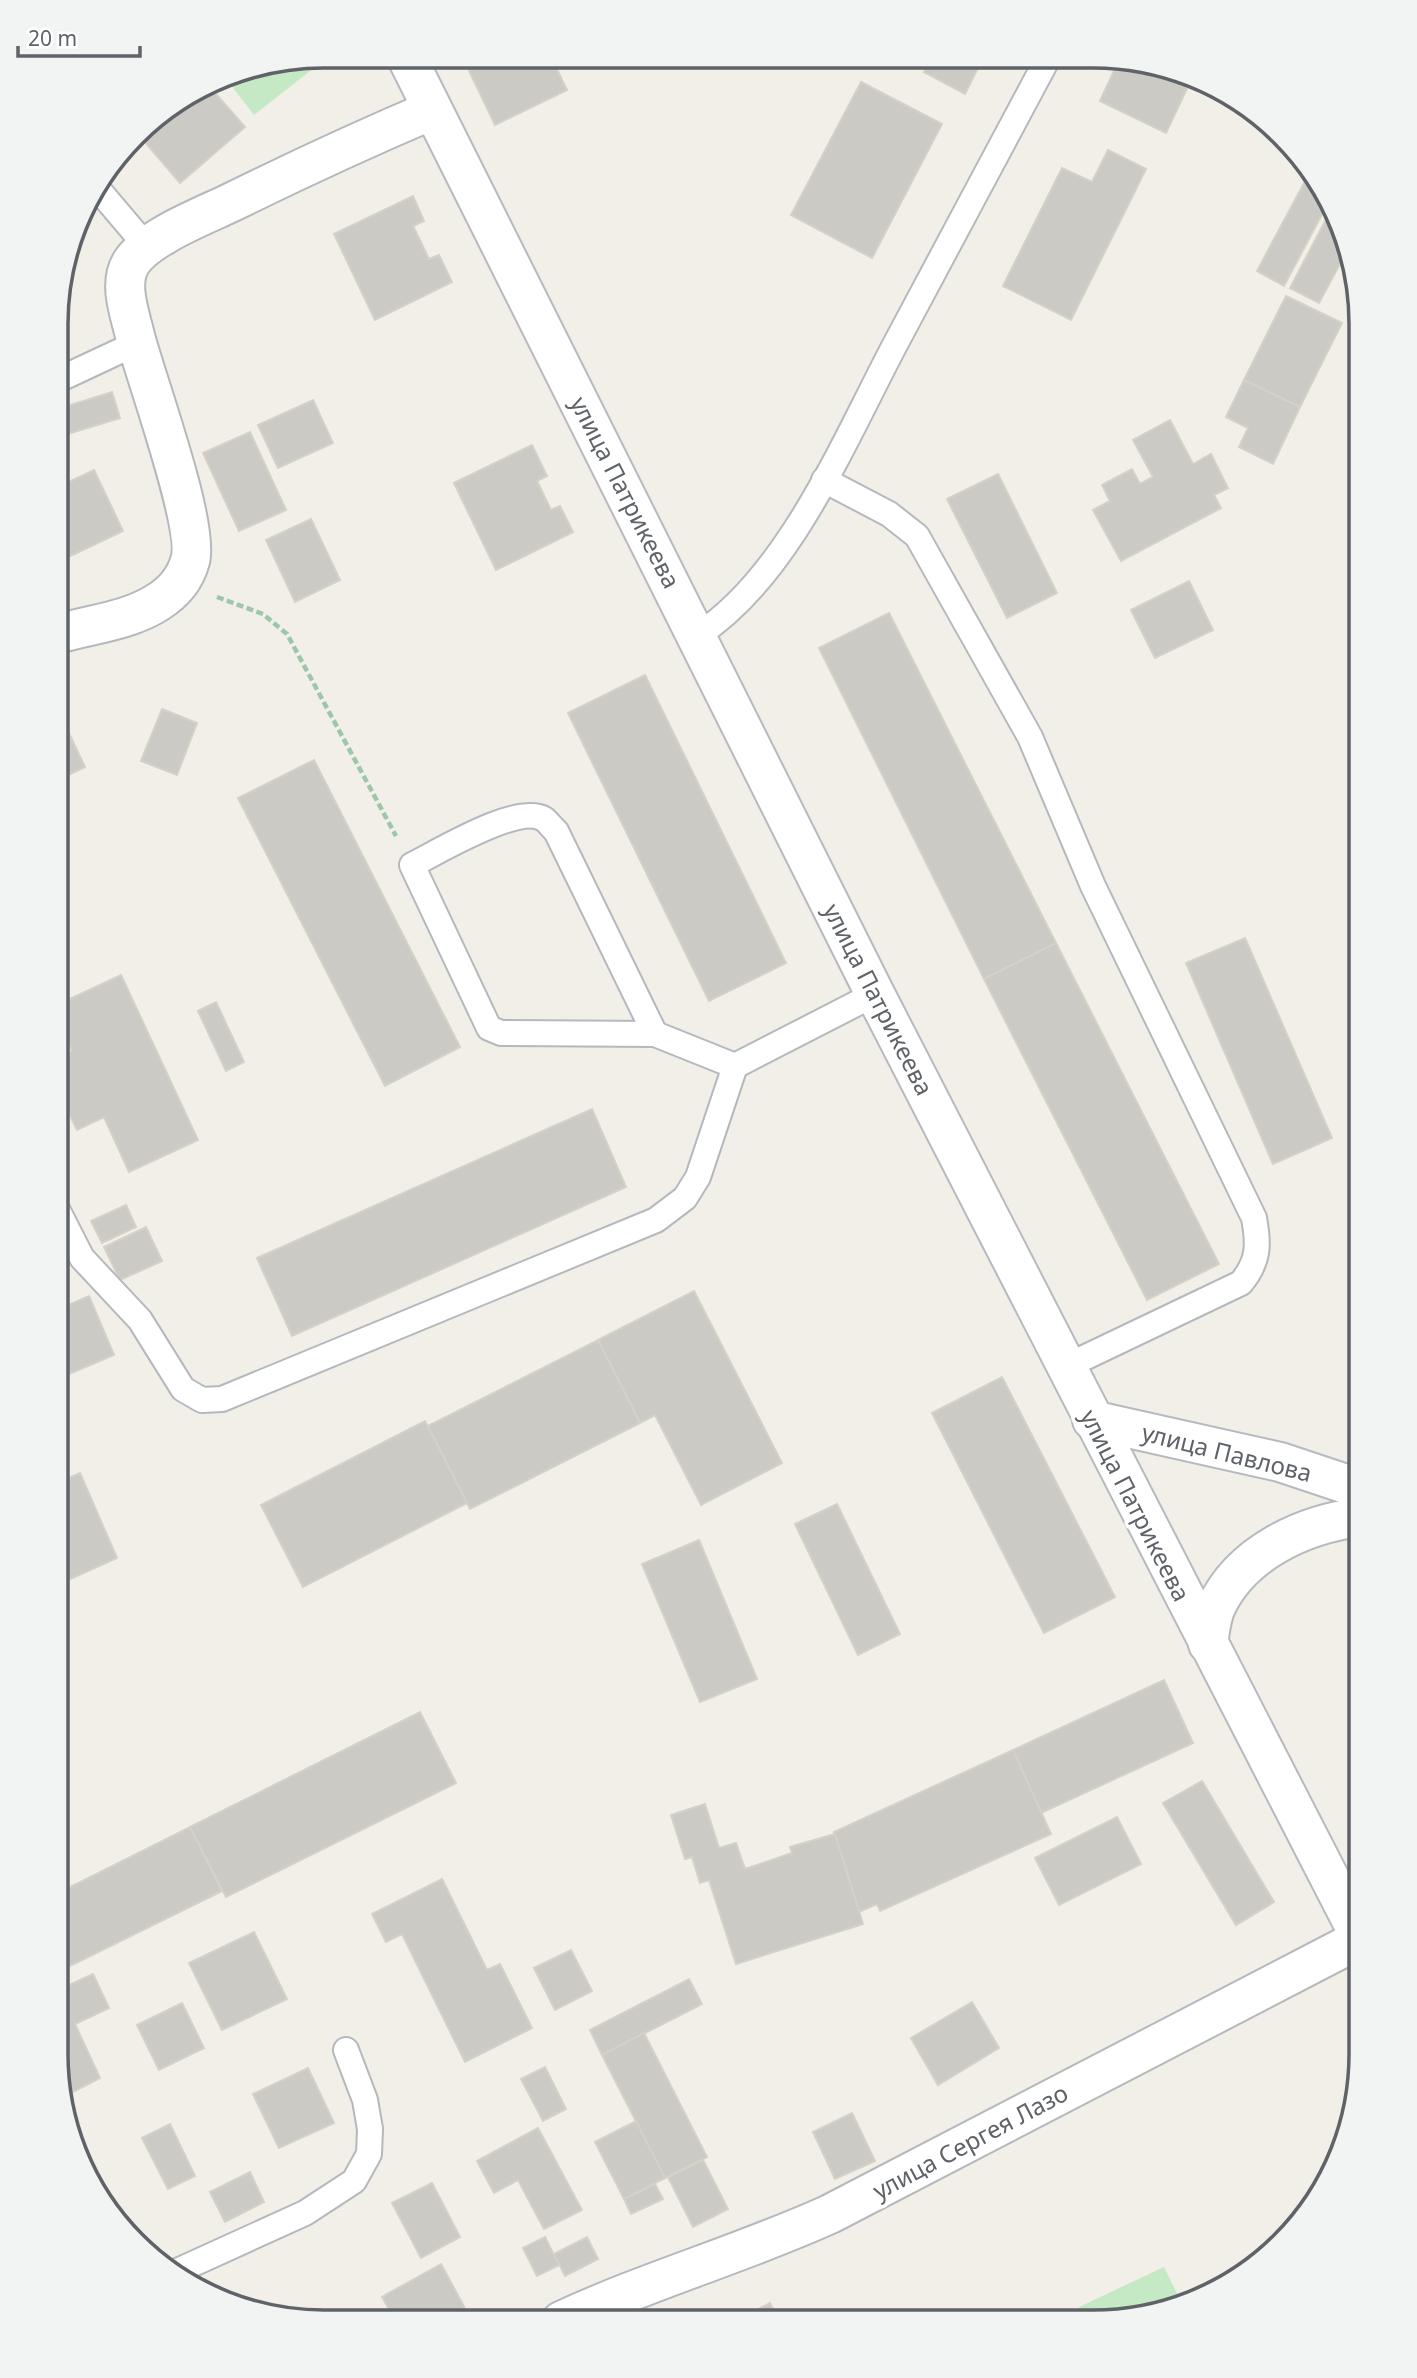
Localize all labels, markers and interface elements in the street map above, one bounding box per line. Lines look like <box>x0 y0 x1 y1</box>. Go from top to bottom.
scale bar <box>18 14 140 58</box>
text: 20 m <box>28 24 77 52</box>
street label: улица Патрикеева <box>563 390 689 594</box>
street label: улица Патрикеева <box>816 897 942 1101</box>
street label: улица Патрикеева <box>1073 1403 1199 1607</box>
street label: улица Павлова <box>1139 1415 1315 1489</box>
street label: улица Сергея Лазо <box>867 2076 1073 2206</box>

